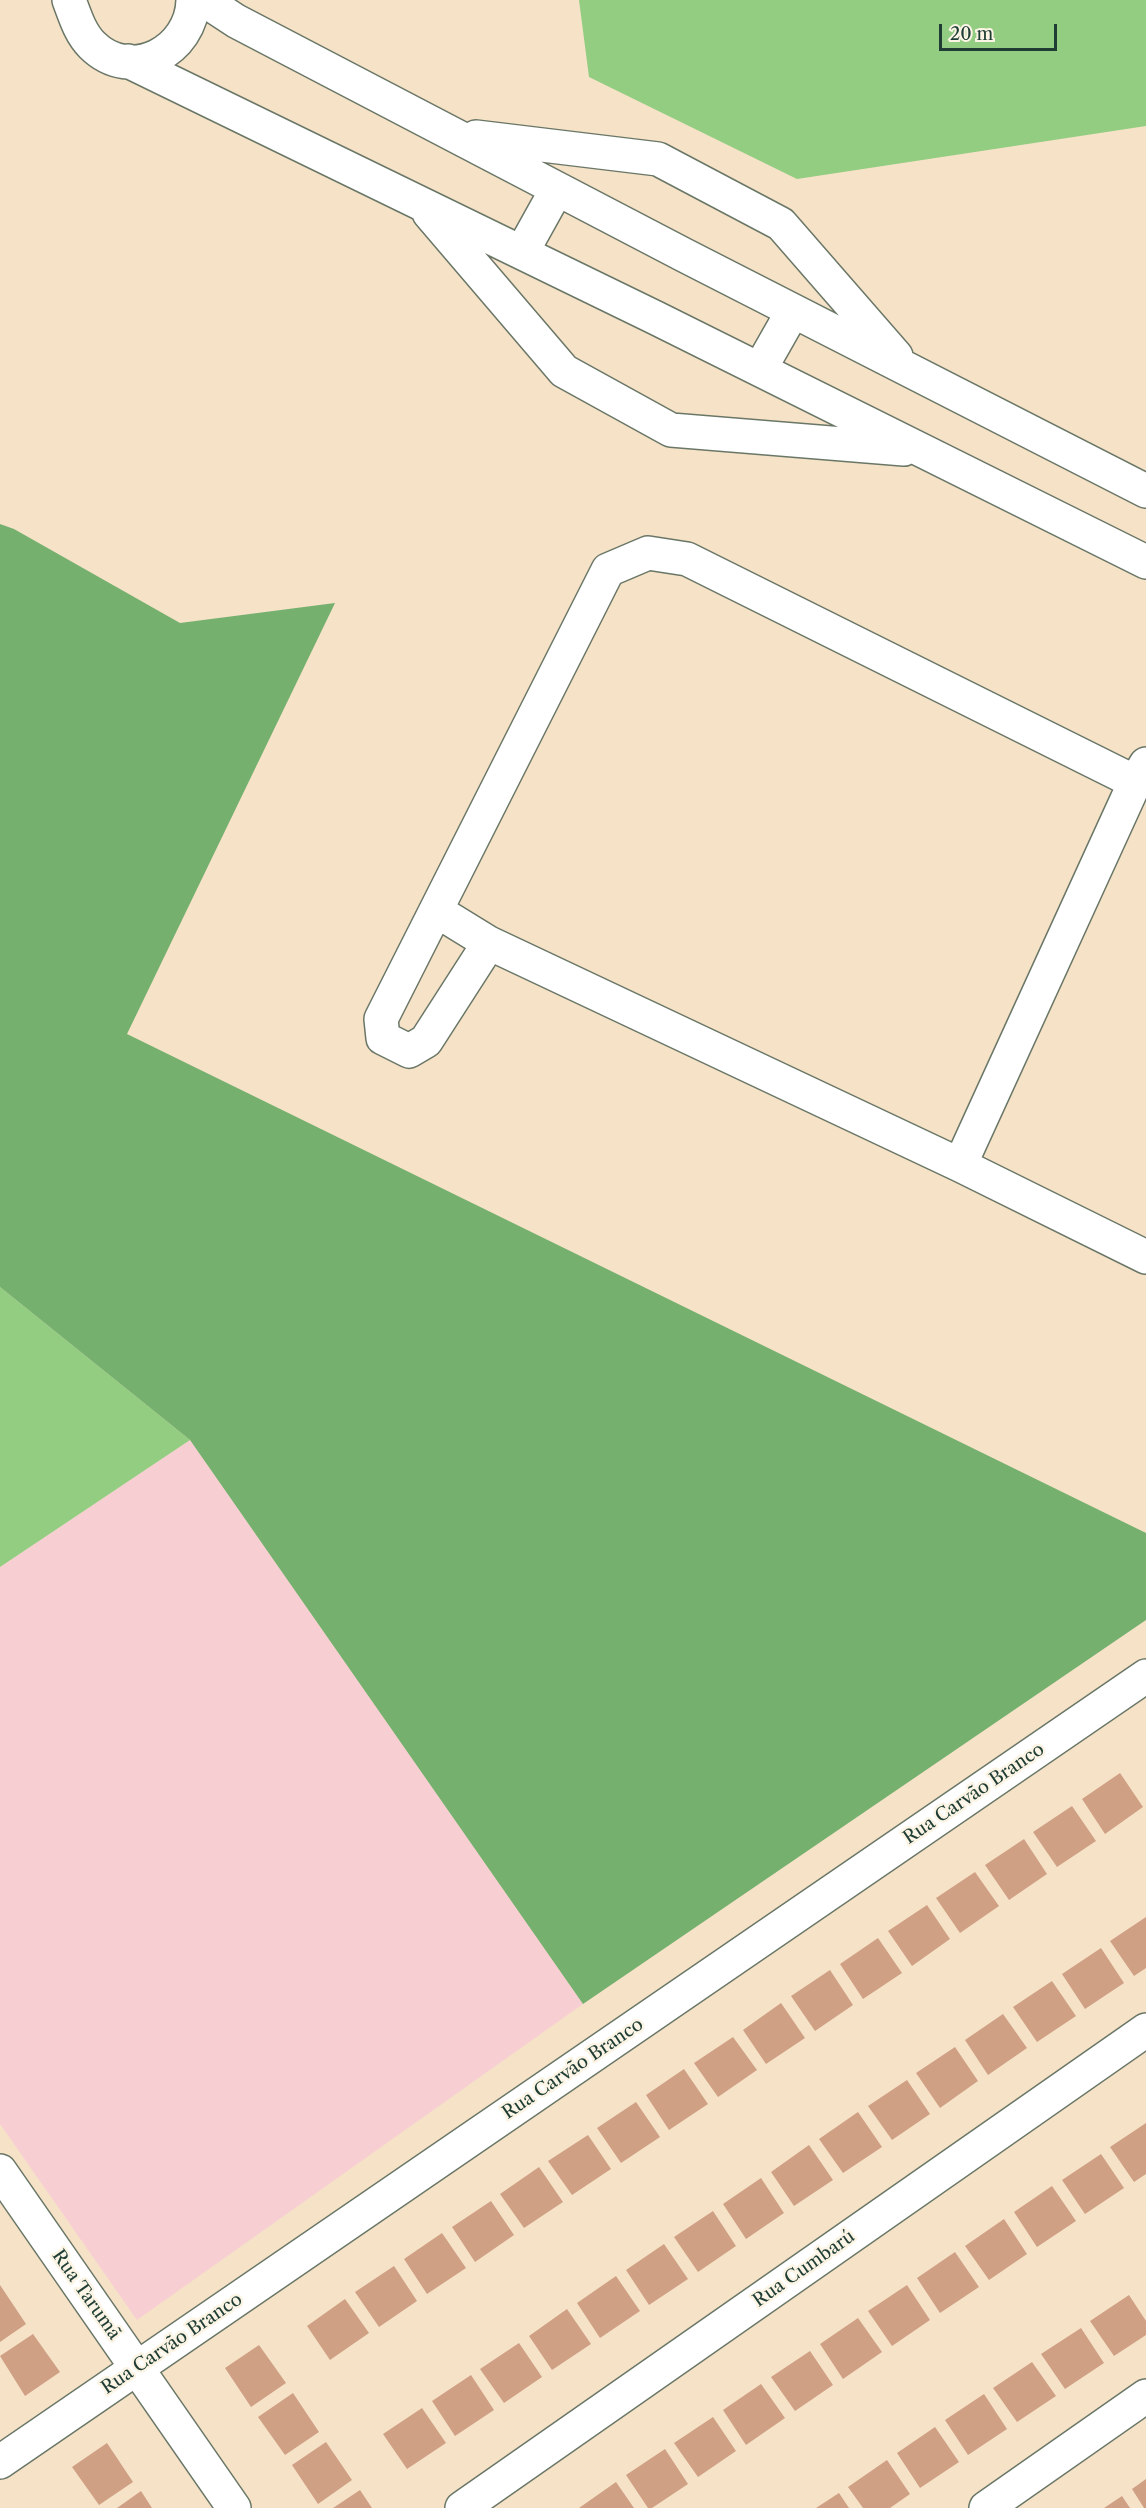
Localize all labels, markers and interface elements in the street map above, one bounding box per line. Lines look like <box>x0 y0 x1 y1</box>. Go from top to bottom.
scale bar <box>942 12 1060 50</box>
text: 20 m <box>950 23 993 45</box>
street label: Rua Carvão Branco <box>899 1739 1049 1849</box>
street label: Rua Carvão Branco <box>498 2014 648 2124</box>
street label: Rua Cumbarú <box>749 2226 859 2312</box>
street label: Rua Tarumã <box>47 2246 125 2344</box>
street label: Rua Carvão Branco <box>97 2289 247 2399</box>

